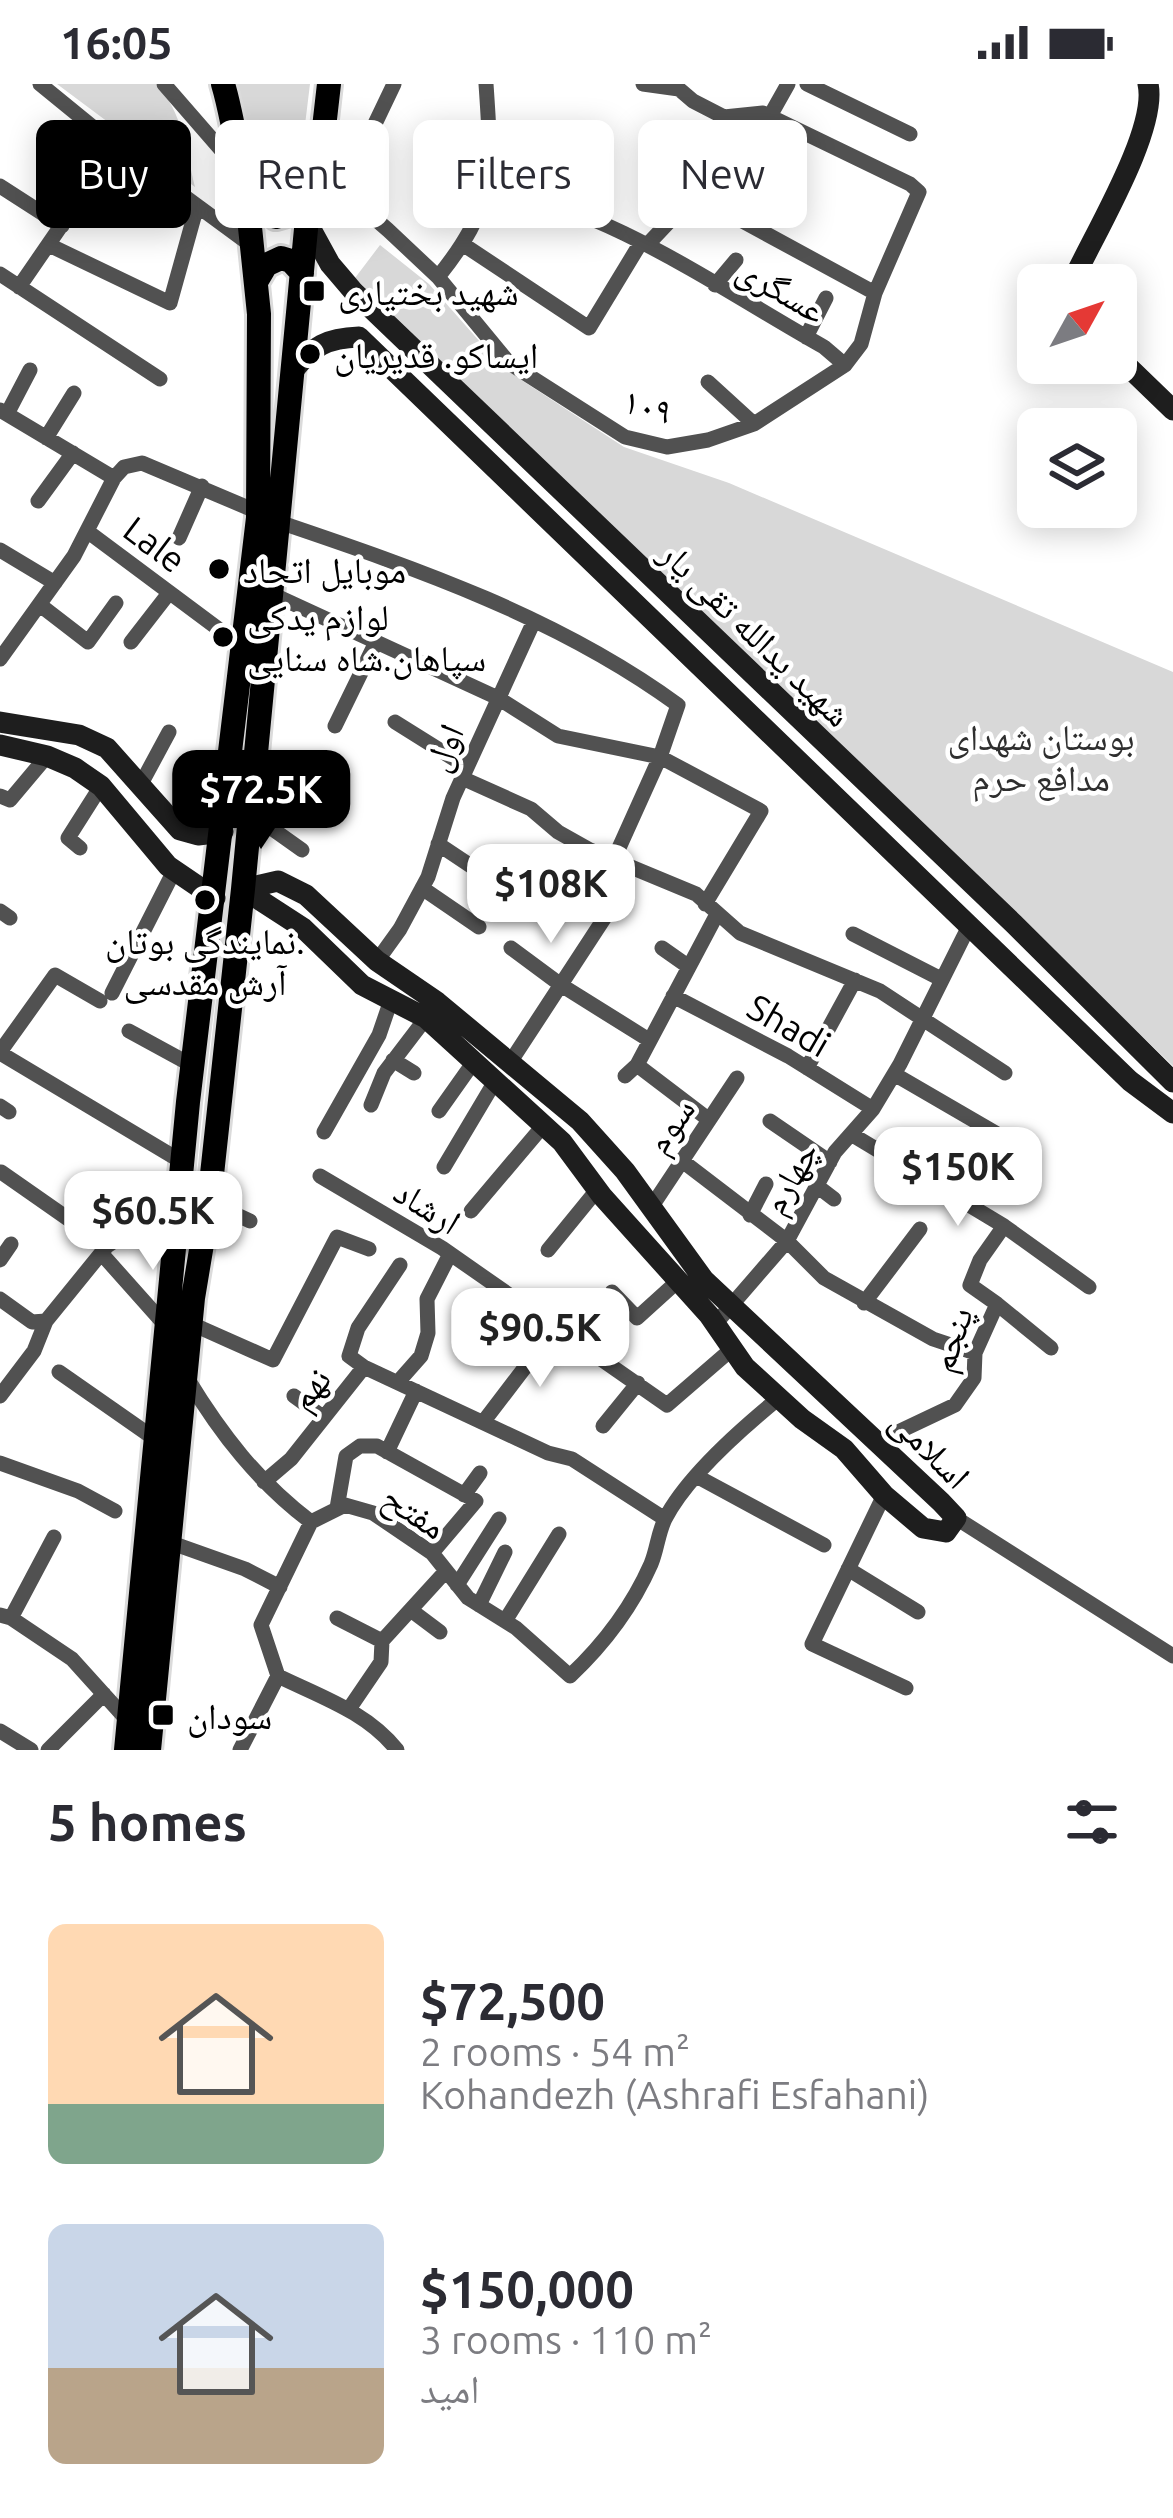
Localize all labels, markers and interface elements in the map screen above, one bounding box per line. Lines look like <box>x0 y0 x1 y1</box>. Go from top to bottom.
text: 16:05 <box>60 17 173 68</box>
chip: Buy <box>36 120 191 228</box>
chip: Rent <box>215 120 389 228</box>
chip: Filters <box>413 120 614 228</box>
chip: New <box>638 120 807 228</box>
street label: عسگری <box>729 247 834 332</box>
north arrow <box>1017 264 1137 384</box>
map controls <box>1017 264 1137 528</box>
place label: شهید بختیاری <box>338 271 519 314</box>
marker: شهید بختیاری <box>301 278 327 304</box>
place label: ایساکو. قدیریان <box>334 334 538 377</box>
marker: ایساکو. قدیریان <box>297 341 323 367</box>
street label: ۱۰۹ <box>619 379 677 431</box>
button: layers <box>1017 408 1137 528</box>
street label: Lale <box>116 508 194 580</box>
street label: شهید یدالله تقی یار <box>650 531 860 736</box>
place label: موبایل اتحاد <box>243 549 406 592</box>
marker: موبایل اتحاد <box>206 556 232 582</box>
place label: لوازم یدکی سپاهان.شاه سنایی <box>247 596 486 680</box>
marker: لوازم یدکی سپاهان.شاه سنایی <box>210 624 236 650</box>
park label: بوستان شهدای مدافع حرم <box>947 716 1135 802</box>
street label: اول <box>415 717 473 778</box>
pin: $72.5K <box>163 750 359 852</box>
text: $72.5K <box>199 767 323 810</box>
pin: $108K <box>467 844 635 946</box>
text: $108K <box>494 861 608 904</box>
marker: نمایندگی بوتان. آرش مقدسی <box>192 887 218 913</box>
place label: نمایندگی بوتان. آرش مقدسی <box>105 920 305 1004</box>
street label: Shadi <box>741 985 837 1065</box>
street label: سوم <box>636 1089 706 1163</box>
pin: $150K <box>874 1127 1042 1229</box>
street label: چهارم <box>752 1133 830 1223</box>
text: $150K <box>901 1144 1015 1187</box>
street label: ارشاد <box>387 1170 469 1242</box>
pin: $60.5K <box>55 1171 251 1273</box>
text: $60.5K <box>91 1188 215 1231</box>
pin: $90.5K <box>442 1288 638 1390</box>
street label: پنجم <box>920 1301 984 1378</box>
text: $90.5K <box>478 1305 602 1348</box>
street label: نهم <box>280 1359 341 1420</box>
street label: اسلامی <box>881 1400 979 1498</box>
street label: مفتح <box>374 1475 454 1549</box>
place label: سودان <box>187 1695 272 1738</box>
marker: سودان <box>150 1702 176 1728</box>
icon: filters <box>1059 1789 1125 1855</box>
text: 5 homes <box>48 1793 247 1851</box>
icon: home <box>144 1972 288 2116</box>
text: $72,500 <box>420 1972 605 2030</box>
text: 2 rooms · 54 m² <box>420 2030 690 2073</box>
text: Kohandezh (Ashrafi Esfahani) <box>420 2073 930 2116</box>
text: $150,000 <box>420 2260 634 2318</box>
icon: home <box>144 2272 288 2416</box>
text: 3 rooms · 110 m² <box>420 2318 712 2361</box>
text: امید <box>420 2367 480 2410</box>

